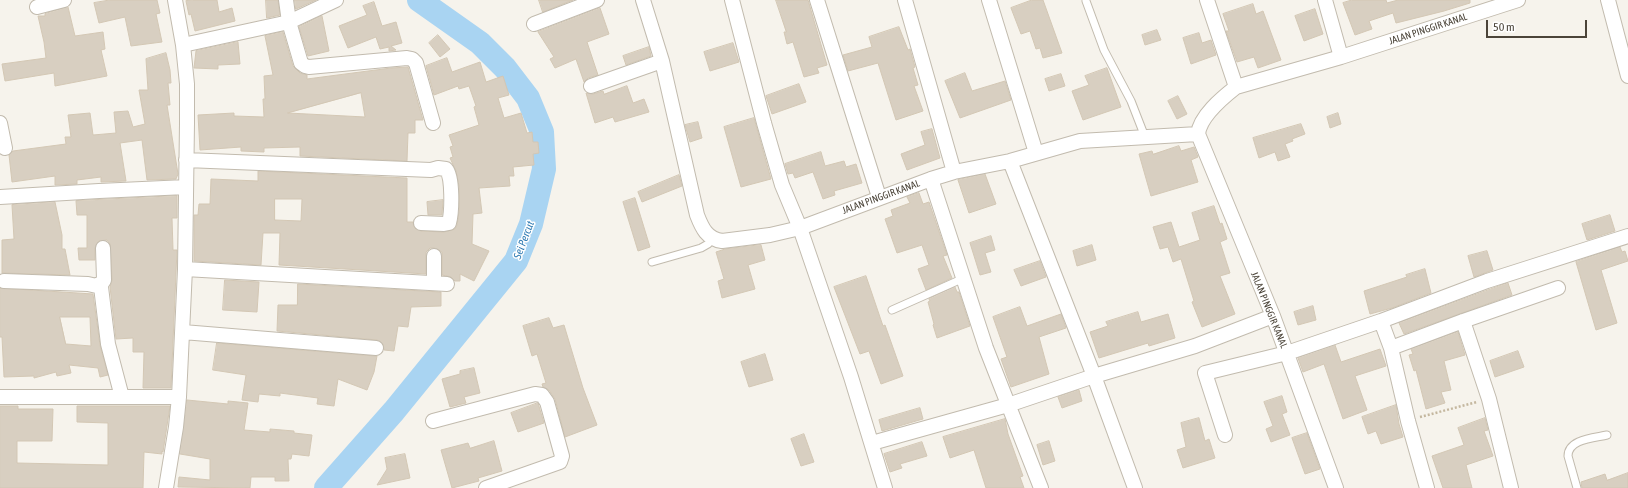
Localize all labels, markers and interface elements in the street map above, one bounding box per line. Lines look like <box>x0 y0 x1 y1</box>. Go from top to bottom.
street label: JALAN PINGGIR KANAL <box>1387 11 1469 47</box>
scale bar <box>1488 12 1589 38</box>
text: 50 m <box>1493 20 1515 34</box>
street label: JALAN PINGGIR KANAL <box>841 177 921 217</box>
water label: Sei Percut <box>511 219 537 261</box>
street label: JALAN PINGGIR KANAL <box>1248 270 1290 350</box>

